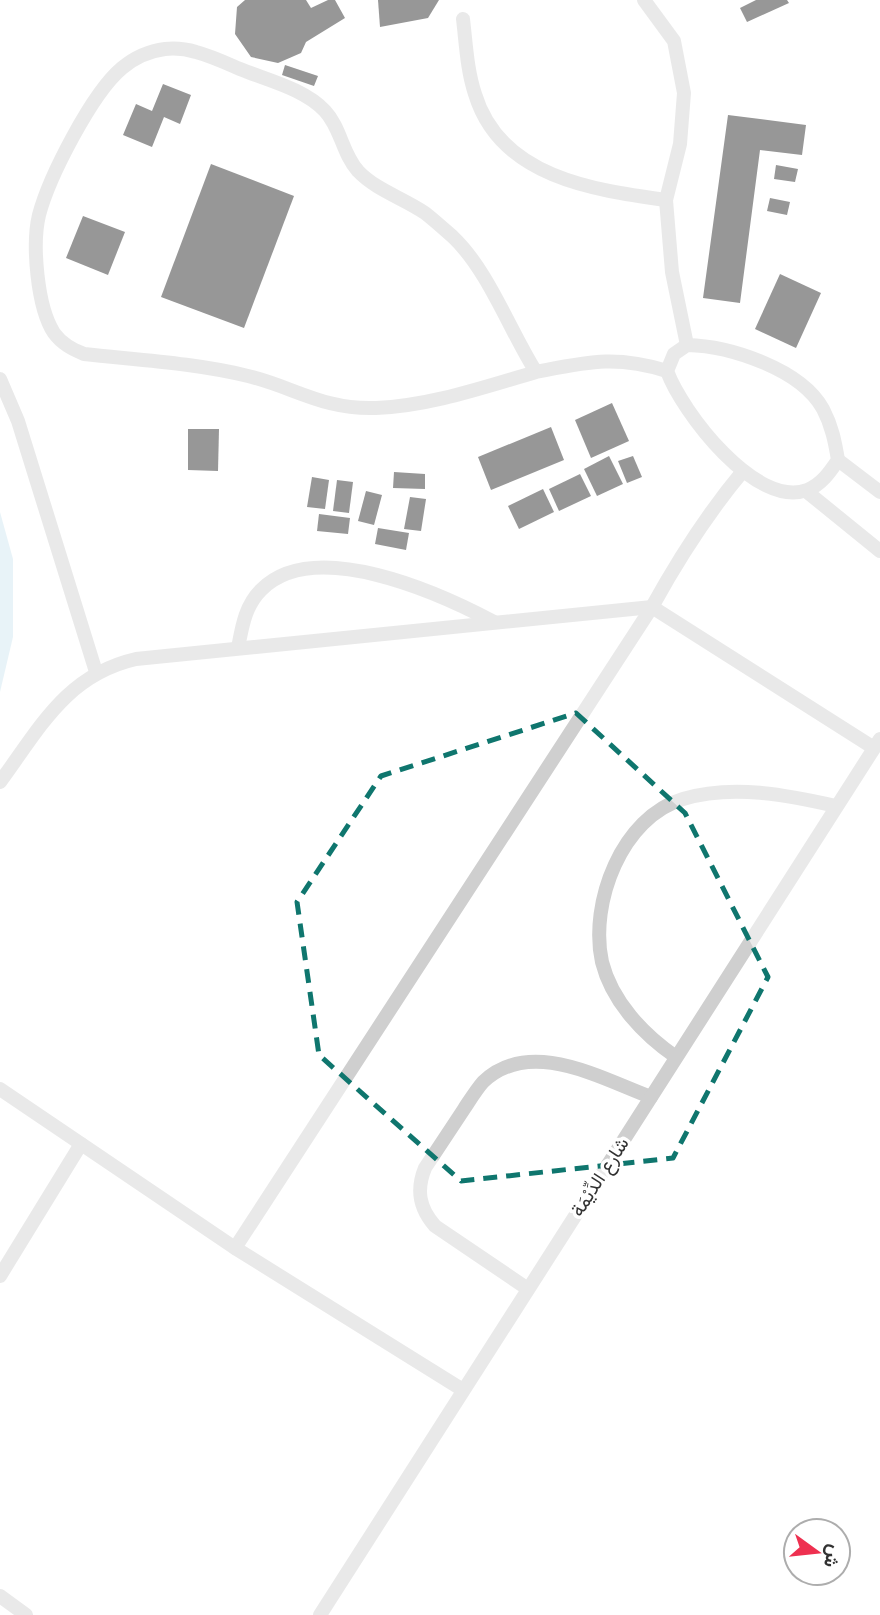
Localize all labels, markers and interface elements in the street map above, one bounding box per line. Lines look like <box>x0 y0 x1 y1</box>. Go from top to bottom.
street label: شارع الدِّيْمَة <box>566 1133 635 1221</box>
north arrow <box>782 1517 852 1587</box>
text: ش <box>819 1542 846 1570</box>

